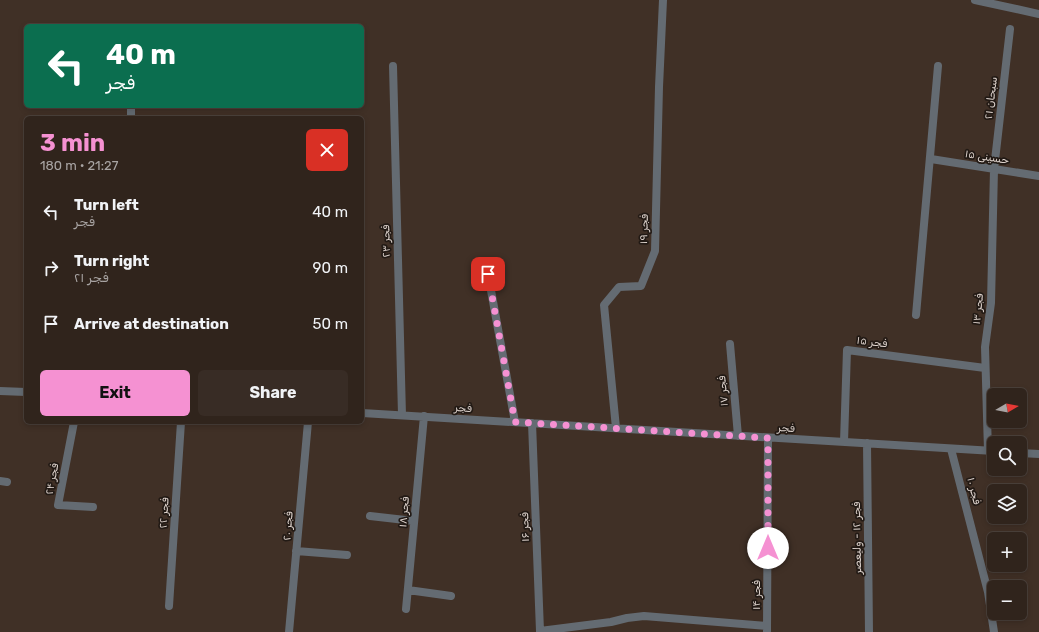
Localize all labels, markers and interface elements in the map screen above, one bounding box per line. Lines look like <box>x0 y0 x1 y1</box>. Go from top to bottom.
text: 40 m <box>106 38 176 71</box>
icon: left <box>40 40 92 92</box>
text: فجر <box>106 72 135 94</box>
street label: سبحان ۲۱ <box>982 76 1000 120</box>
text: 3 min <box>40 129 105 157</box>
button: close <box>306 129 348 171</box>
street label: حسینی ۱۵ <box>964 147 1010 167</box>
text: 180 m · 21:27 <box>40 158 118 173</box>
text: Turn left <box>74 196 139 214</box>
icon: left <box>40 201 62 223</box>
text: 40 m <box>312 203 348 221</box>
text: فجر <box>74 214 95 229</box>
street label: فجر ۱۹ <box>637 214 651 244</box>
street label: فجر ۲۳ <box>379 224 393 258</box>
text: Turn right <box>74 252 149 270</box>
icon: right <box>40 257 62 279</box>
pin <box>471 257 505 291</box>
text: 90 m <box>313 259 348 277</box>
icon: arrive <box>477 263 499 285</box>
text: فجر ۲۱ <box>74 270 109 285</box>
street label: فجر ۱۳ <box>970 293 986 325</box>
icon: arrive <box>40 313 62 335</box>
text: Arrive at destination <box>74 315 229 333</box>
text: 50 m <box>313 315 348 333</box>
street label: فجر ۱۵ <box>856 334 888 350</box>
button: Exit <box>40 370 190 416</box>
button: Share <box>198 370 348 416</box>
street label: فجر ۱۷ <box>715 375 731 407</box>
north arrow <box>987 388 1027 428</box>
map controls <box>987 388 1027 620</box>
street label: فجر <box>453 401 472 415</box>
street label: فجر <box>776 421 795 435</box>
button: search <box>987 436 1027 476</box>
street label: فجر ۲۴ <box>43 462 61 496</box>
street label: فجر ۱۰ <box>964 476 984 506</box>
button: layers <box>987 484 1027 524</box>
street label: فجر ۱۸ <box>396 496 412 528</box>
street label: فجر ۲۲ <box>156 497 172 529</box>
street label: فجر ۱۲ - ولیعصر <box>850 501 865 575</box>
street label: فجر ۲۰ <box>280 511 296 541</box>
street label: فجر ۱۶ <box>518 512 532 542</box>
position arrow <box>747 527 789 569</box>
button: + <box>987 532 1027 572</box>
street label: فجر ۱۴ <box>750 580 763 610</box>
button: − <box>987 580 1027 620</box>

